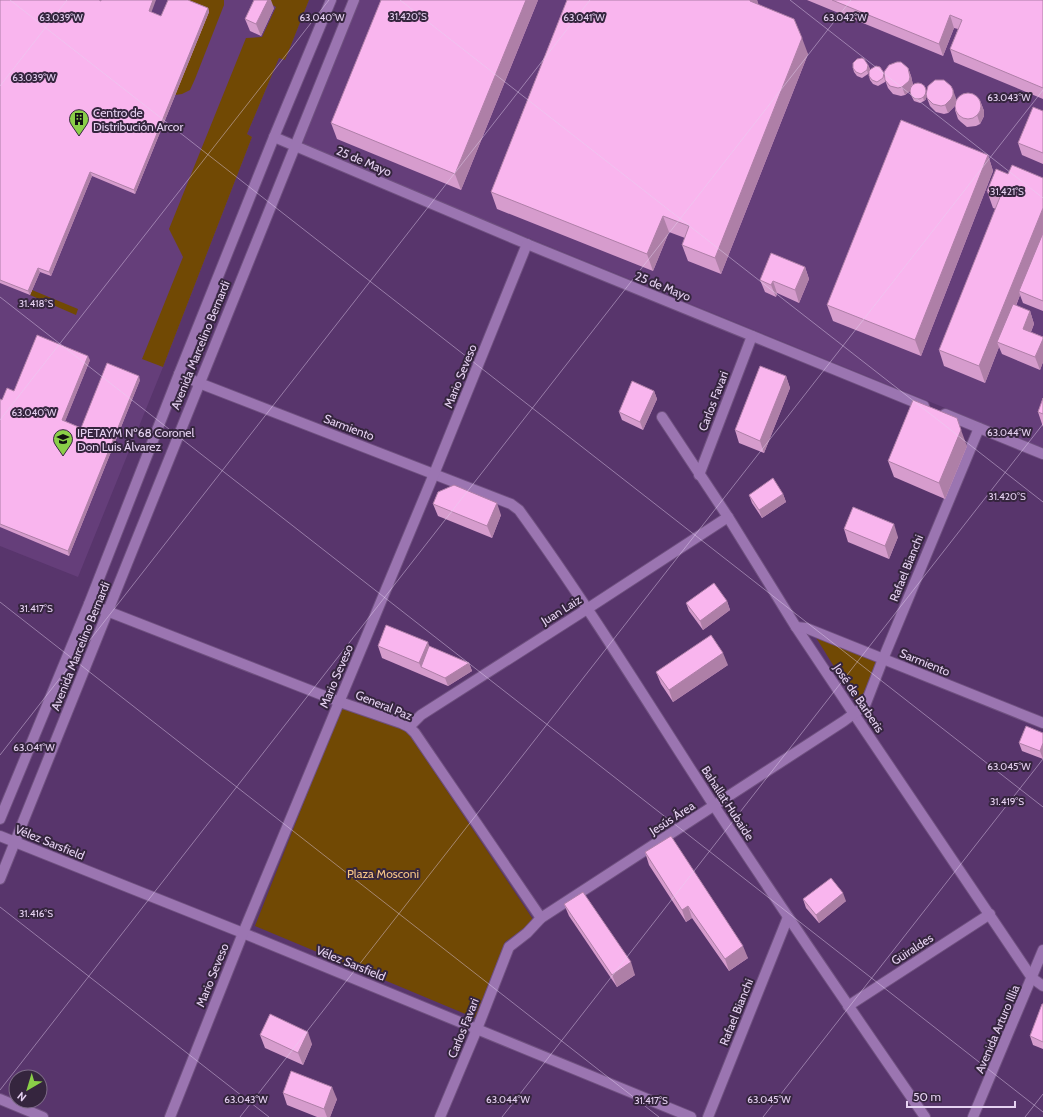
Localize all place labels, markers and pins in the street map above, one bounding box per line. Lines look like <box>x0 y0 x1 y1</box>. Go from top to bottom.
place label: Centro de Distribución Arcor <box>93 105 183 134</box>
building icon: Centro de Distribución Arcor <box>68 108 90 136</box>
place label: IPETAYM Nº68 Coronel Don Luis Álvarez <box>77 425 194 454</box>
school or university icon: IPETAYM Nº68 Coronel Don Luis Álvarez <box>52 428 74 456</box>

